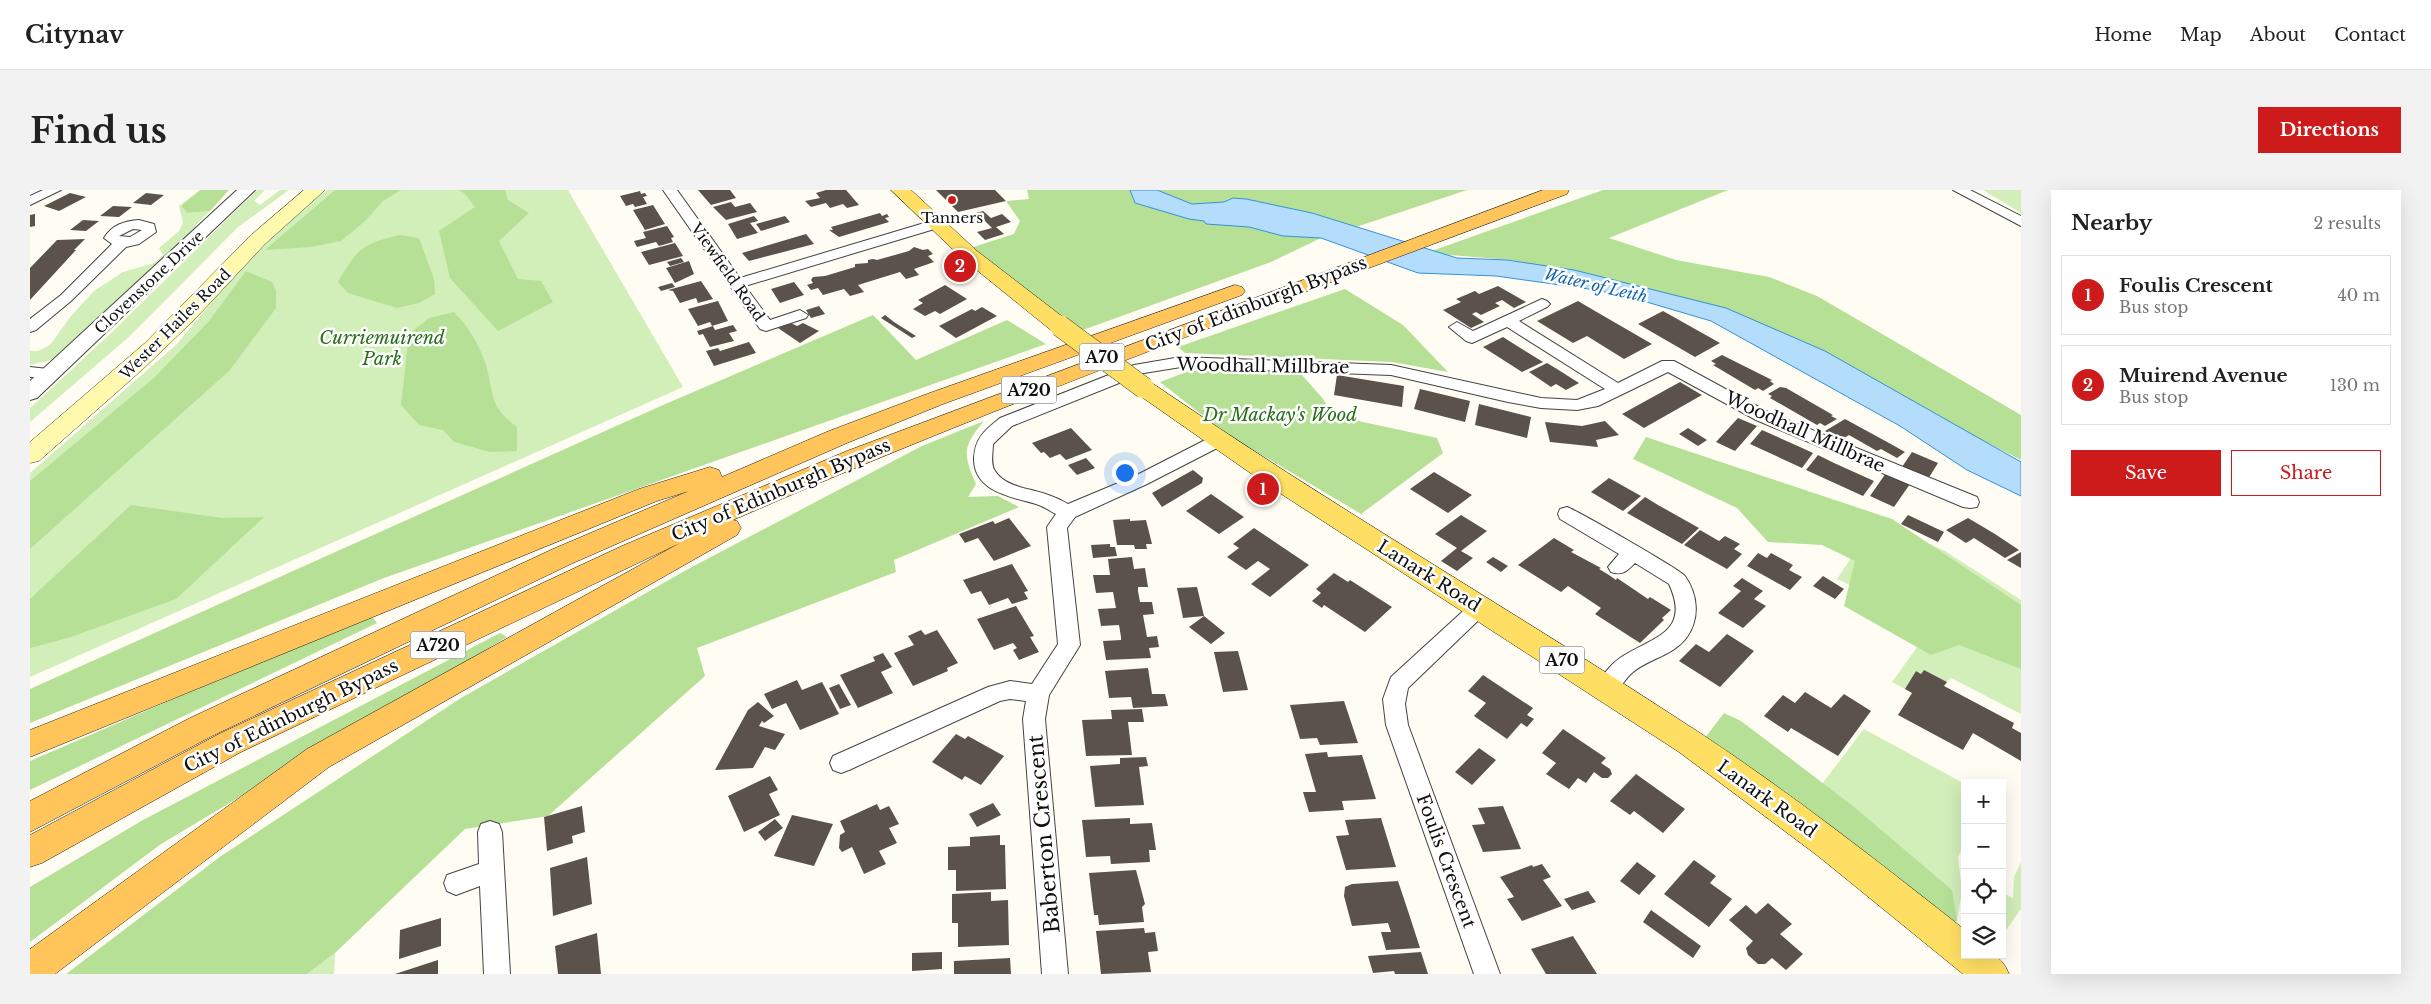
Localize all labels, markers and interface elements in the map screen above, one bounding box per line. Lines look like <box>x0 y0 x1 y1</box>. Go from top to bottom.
text: Citynav <box>25 20 124 49</box>
text: Home <box>2094 24 2152 46</box>
text: Map <box>2180 24 2222 46</box>
text: About <box>2250 24 2306 46</box>
text: Contact <box>2334 24 2406 46</box>
button: Directions <box>2258 107 2401 153</box>
text: Find us <box>30 109 167 152</box>
marker: Tanners <box>946 194 958 206</box>
place label: Tanners <box>921 208 983 227</box>
text: Nearby <box>2071 210 2152 236</box>
text: 2 results <box>2313 213 2381 233</box>
street label: Viewfield Road <box>687 218 769 325</box>
street label: Clovenstone Drive <box>90 226 208 338</box>
pin: 2 <box>944 247 976 285</box>
street label: City of Edinburgh Bypass <box>1142 251 1370 357</box>
water label: Water of Leith <box>1543 263 1649 307</box>
street label: Wester Hailes Road <box>115 265 234 384</box>
text: Foulis Crescent <box>2119 274 2273 297</box>
text: 1 <box>2085 285 2091 305</box>
text: 40 m <box>2337 285 2380 305</box>
text: Bus stop <box>2119 297 2188 317</box>
park label: Curriemuirend Park <box>319 327 445 370</box>
road number: A70 <box>1080 344 1124 370</box>
street label: Woodhall Millbrae <box>1175 353 1350 379</box>
text: Muirend Avenue <box>2119 364 2288 387</box>
text: 2 <box>2083 375 2093 395</box>
text: 130 m <box>2330 375 2380 395</box>
road number: A720 <box>1002 376 1056 404</box>
street label: Woodhall Millbrae <box>1721 386 1888 477</box>
text: Bus stop <box>2119 387 2188 407</box>
park label: Dr Mackay's Wood <box>1202 404 1357 426</box>
street label: City of Edinburgh Bypass <box>668 434 894 546</box>
button: Save <box>2071 450 2221 496</box>
button: Share <box>2231 450 2381 496</box>
your location <box>1112 460 1138 486</box>
pin: 1 <box>1247 470 1279 508</box>
street label: Lanark Road <box>1373 535 1485 617</box>
road number: A720 <box>410 632 466 658</box>
road number: A70 <box>1540 646 1584 674</box>
street label: City of Edinburgh Bypass <box>180 654 402 778</box>
street label: Baberton Crescent <box>1022 733 1066 935</box>
street label: Lanark Road <box>1713 755 1821 843</box>
map controls <box>1961 779 2006 959</box>
button: + <box>1961 779 2006 824</box>
street label: Foulis Crescent <box>1412 791 1481 931</box>
button: − <box>1961 824 2006 869</box>
button: locate <box>1961 869 2006 914</box>
button: layers <box>1961 914 2006 959</box>

